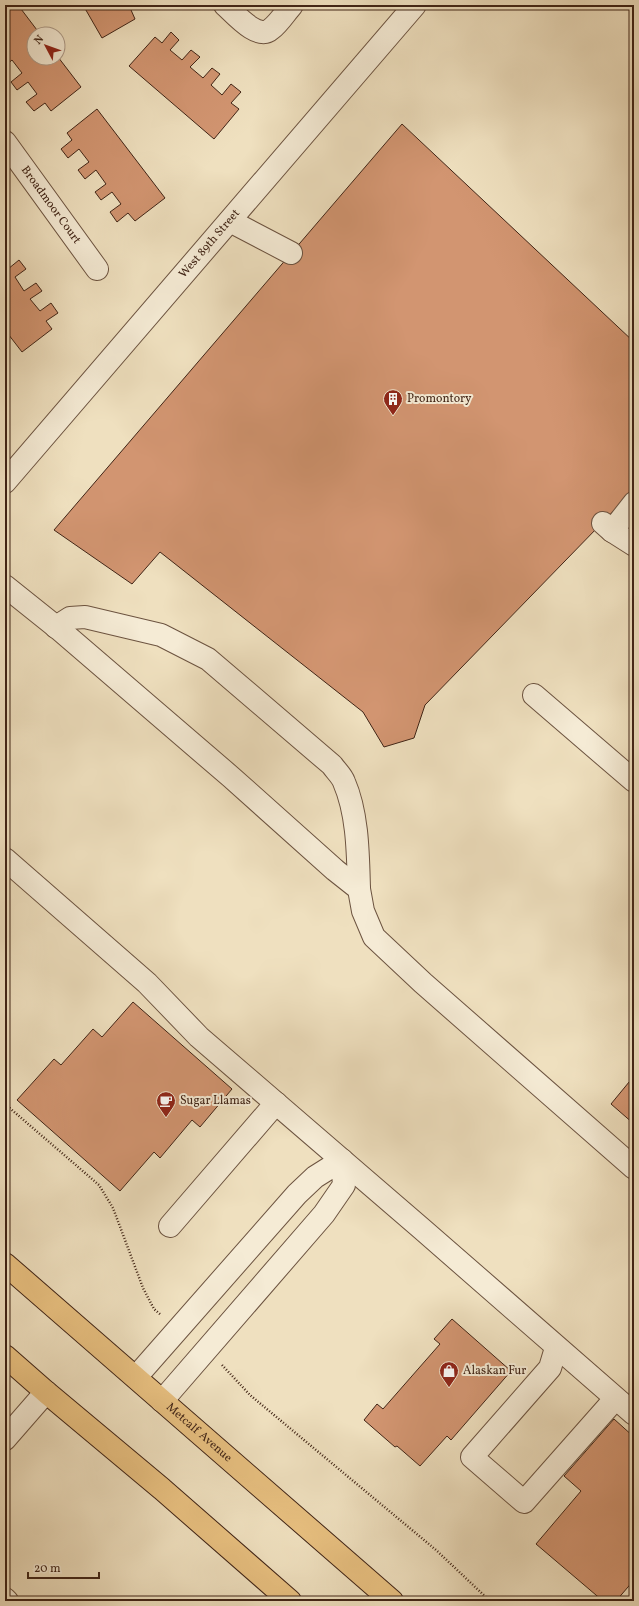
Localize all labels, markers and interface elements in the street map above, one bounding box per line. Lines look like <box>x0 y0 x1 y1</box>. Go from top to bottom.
north arrow <box>26 26 66 66</box>
text: N <box>31 32 48 48</box>
street label: Broadmoor Court <box>17 163 84 247</box>
street label: West 89th Street <box>176 206 244 282</box>
building icon: Promontory <box>382 388 404 416</box>
place label: Promontory <box>407 391 472 407</box>
cafe icon: Sugar Llamas <box>155 1090 177 1118</box>
place label: Sugar Llamas <box>180 1093 251 1109</box>
shop icon: Alaskan Fur <box>438 1360 460 1388</box>
place label: Alaskan Fur <box>463 1363 526 1379</box>
street label: Metcalf Avenue <box>162 1400 235 1466</box>
scale bar <box>28 1554 99 1580</box>
text: 20 m <box>34 1561 61 1577</box>

